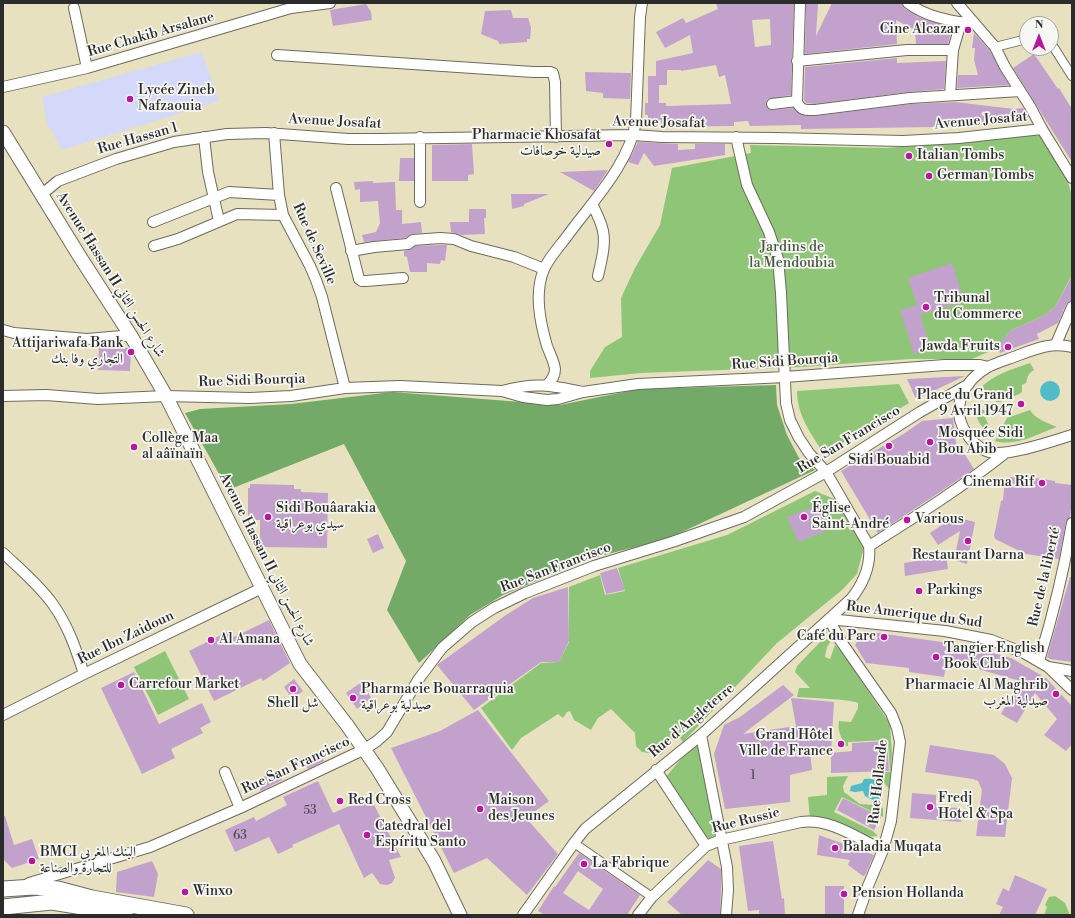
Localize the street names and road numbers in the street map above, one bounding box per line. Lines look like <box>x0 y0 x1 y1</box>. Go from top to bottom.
street label: Rue Chakib Arsalane <box>86 9 216 61</box>
street label: Avenue Josafat <box>934 109 1028 133</box>
street label: Avenue Josafat <box>288 111 382 133</box>
street label: Avenue Josafat <box>612 114 706 132</box>
street label: Rue Hassan 1 <box>96 120 180 158</box>
street label: Avenue Hassan II شارع الحسن الثاني <box>52 189 168 361</box>
street label: Rue de Seville <box>289 201 339 287</box>
street label: Rue Sidi Bourqia <box>731 350 839 374</box>
street label: Rue Sidi Bourqia <box>198 371 306 391</box>
street label: Rue San Francisco <box>794 403 904 477</box>
street label: Avenue Hassan II شارع الحسن الثاني <box>215 471 317 649</box>
street label: Rue de la liberté <box>1025 526 1065 628</box>
street label: Rue San Francisco <box>498 539 614 597</box>
street label: Rue Amerique du Sud <box>845 598 983 632</box>
street label: Rue Ibn Zaidoun <box>75 607 177 669</box>
street label: Rue d'Angleterre <box>646 680 738 762</box>
street label: Rue San Francisco <box>239 734 353 798</box>
street label: Rue Hollande <box>866 739 892 825</box>
street label: Rue Russie <box>710 804 782 838</box>

